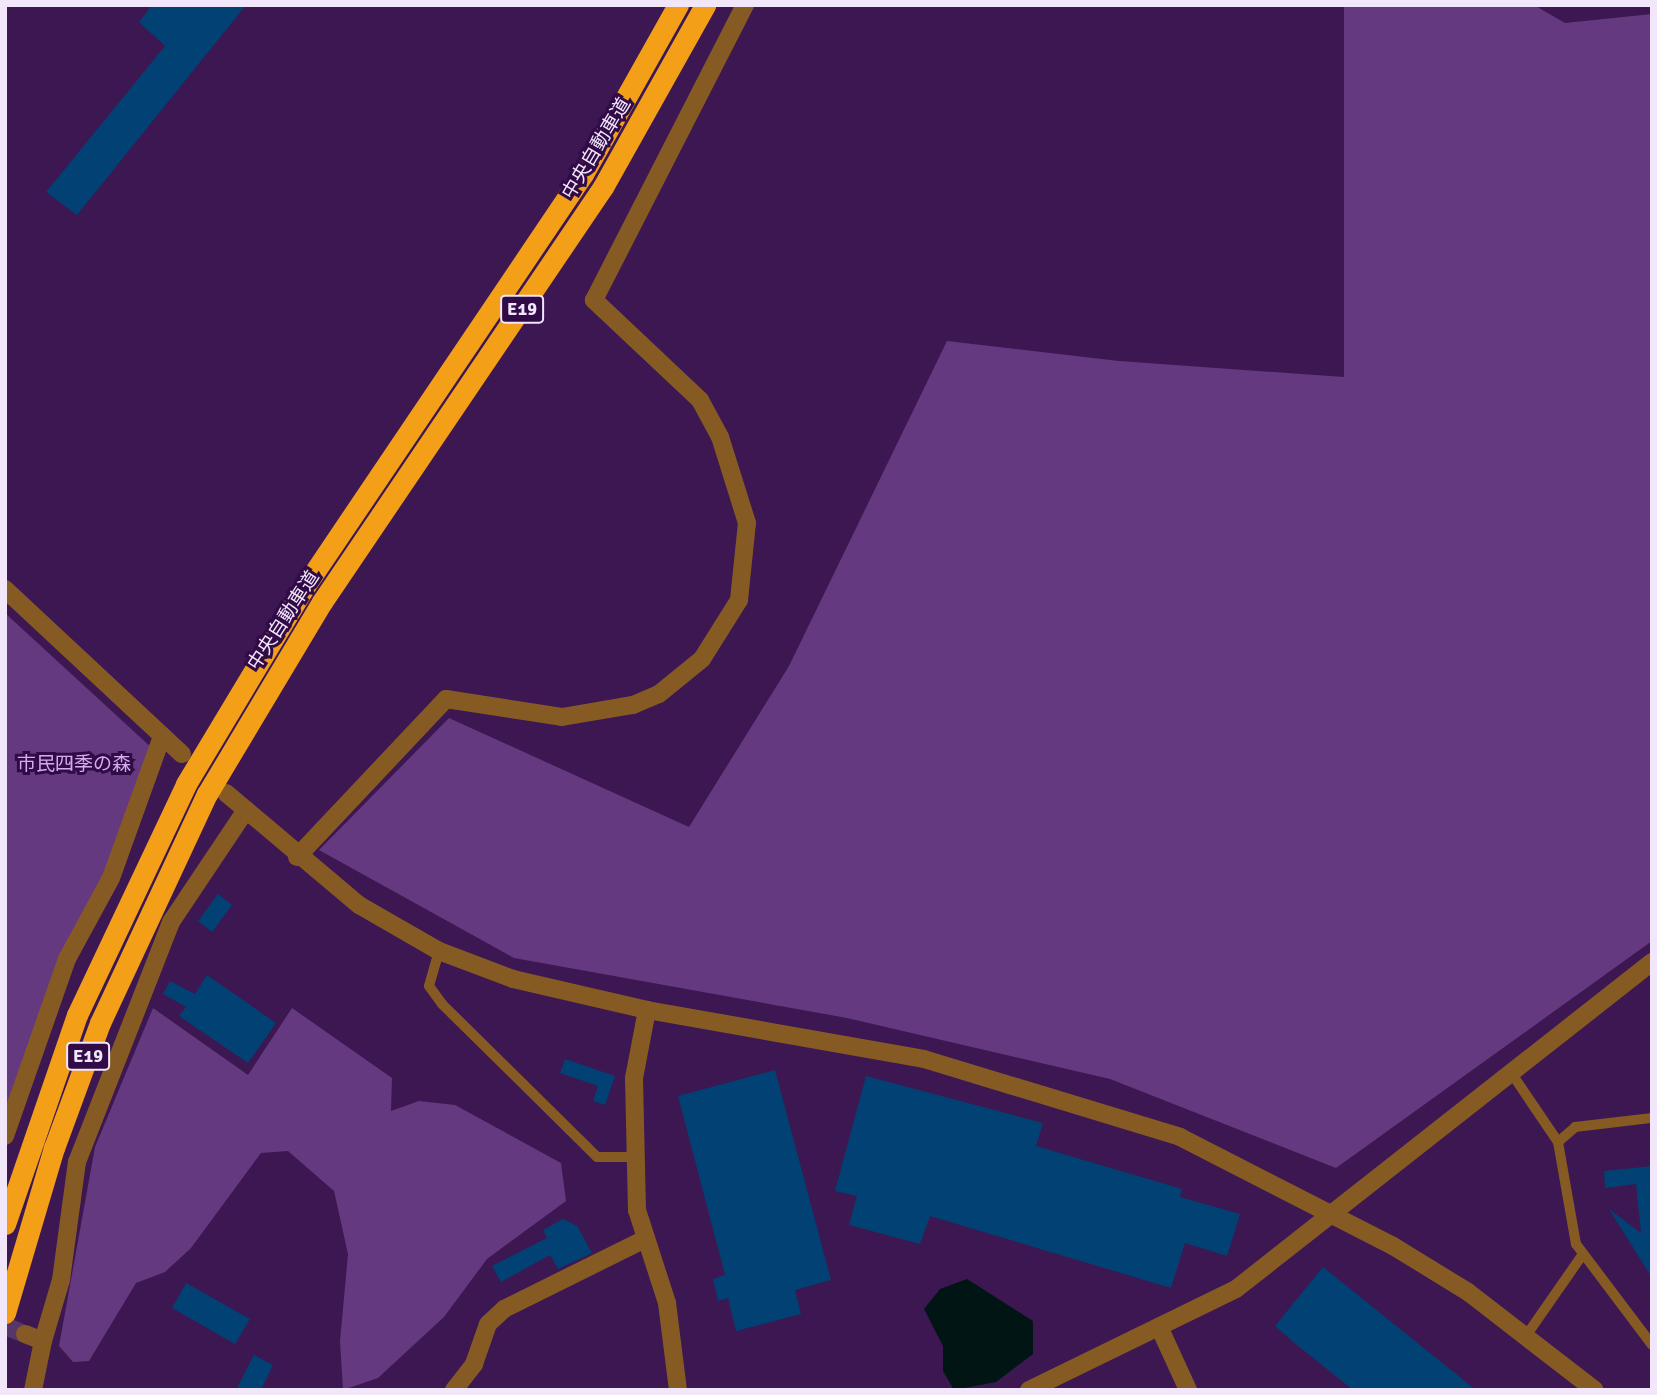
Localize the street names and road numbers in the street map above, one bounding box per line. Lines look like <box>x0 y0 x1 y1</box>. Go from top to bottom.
street label: 中央自動車道 <box>558 94 636 204</box>
road number: E19 <box>499 295 545 324</box>
street label: 中央自動車道 <box>243 567 325 675</box>
road number: E19 <box>65 1042 111 1070</box>

